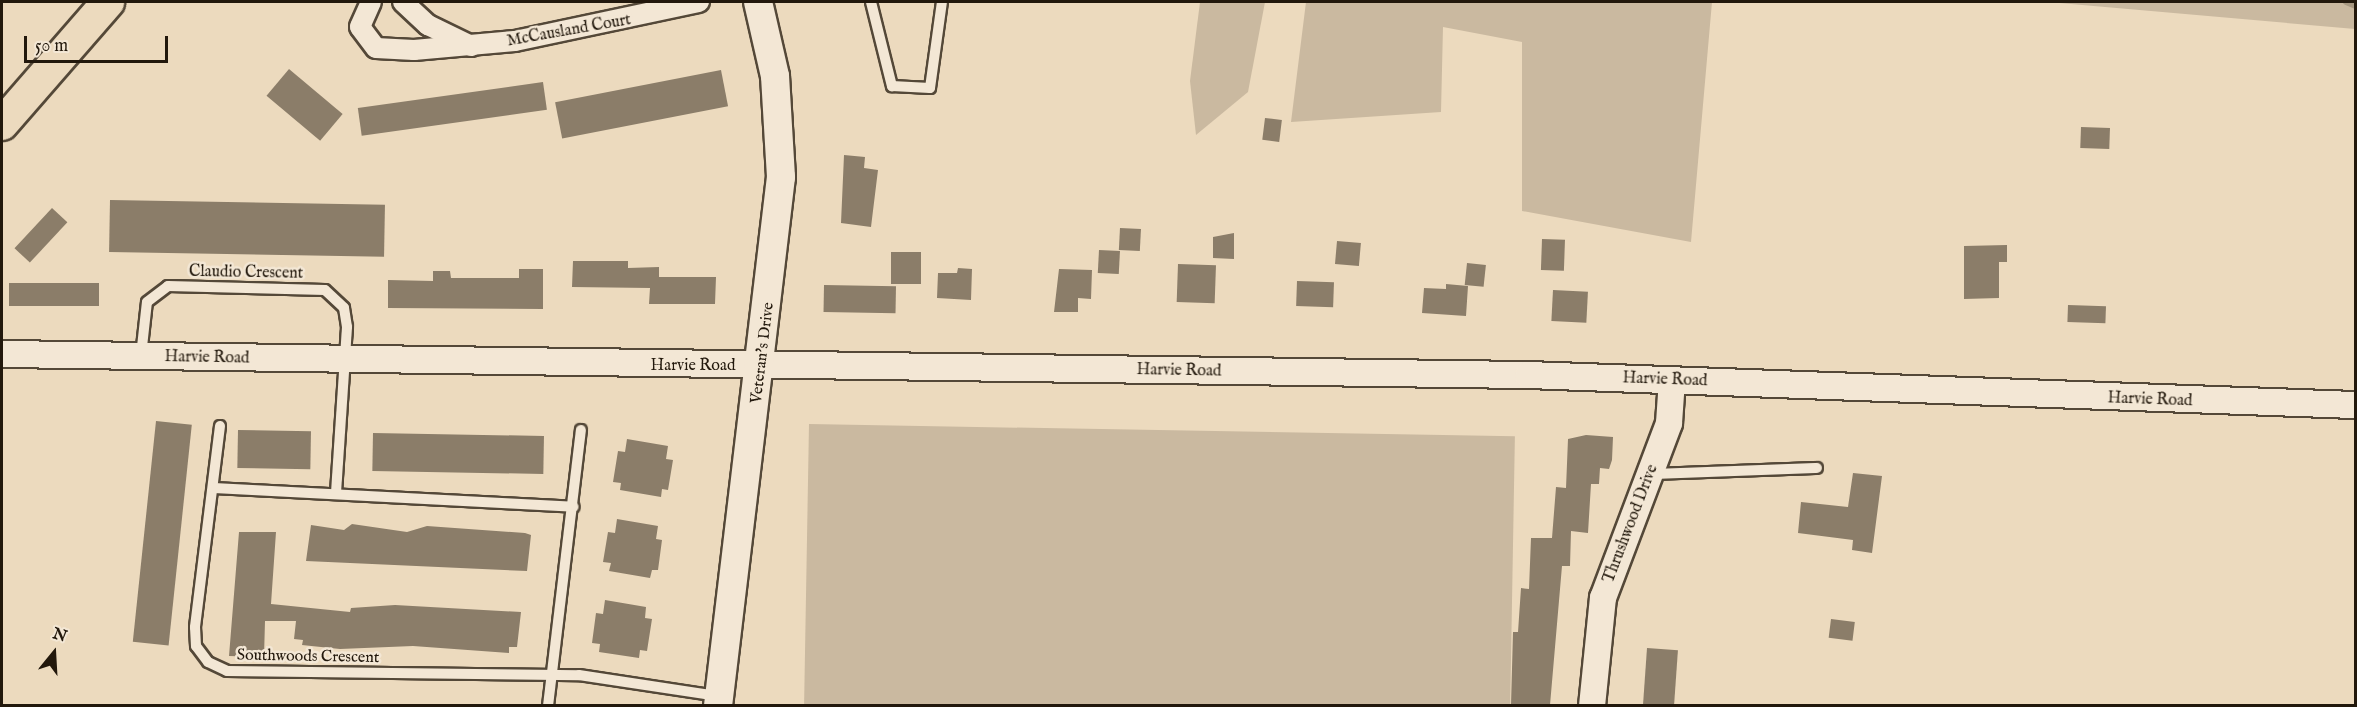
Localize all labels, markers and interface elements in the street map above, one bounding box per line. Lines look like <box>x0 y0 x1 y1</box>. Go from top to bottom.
street label: McCausland Court <box>505 11 633 51</box>
scale bar <box>27 24 171 62</box>
text: 50 m <box>35 35 68 58</box>
street label: Claudio Crescent <box>189 262 303 284</box>
street label: Veteran's Drive <box>747 301 779 405</box>
street label: Harvie Road <box>164 348 250 368</box>
street label: Harvie Road <box>651 356 735 376</box>
street label: Harvie Road <box>1136 361 1222 381</box>
street label: Harvie Road <box>1622 369 1708 391</box>
street label: Harvie Road <box>2107 389 2193 411</box>
street label: Thrushwood Drive <box>1600 462 1662 586</box>
north arrow <box>24 623 84 683</box>
text: N <box>50 624 69 648</box>
street label: Southwoods Crescent <box>237 646 379 668</box>

